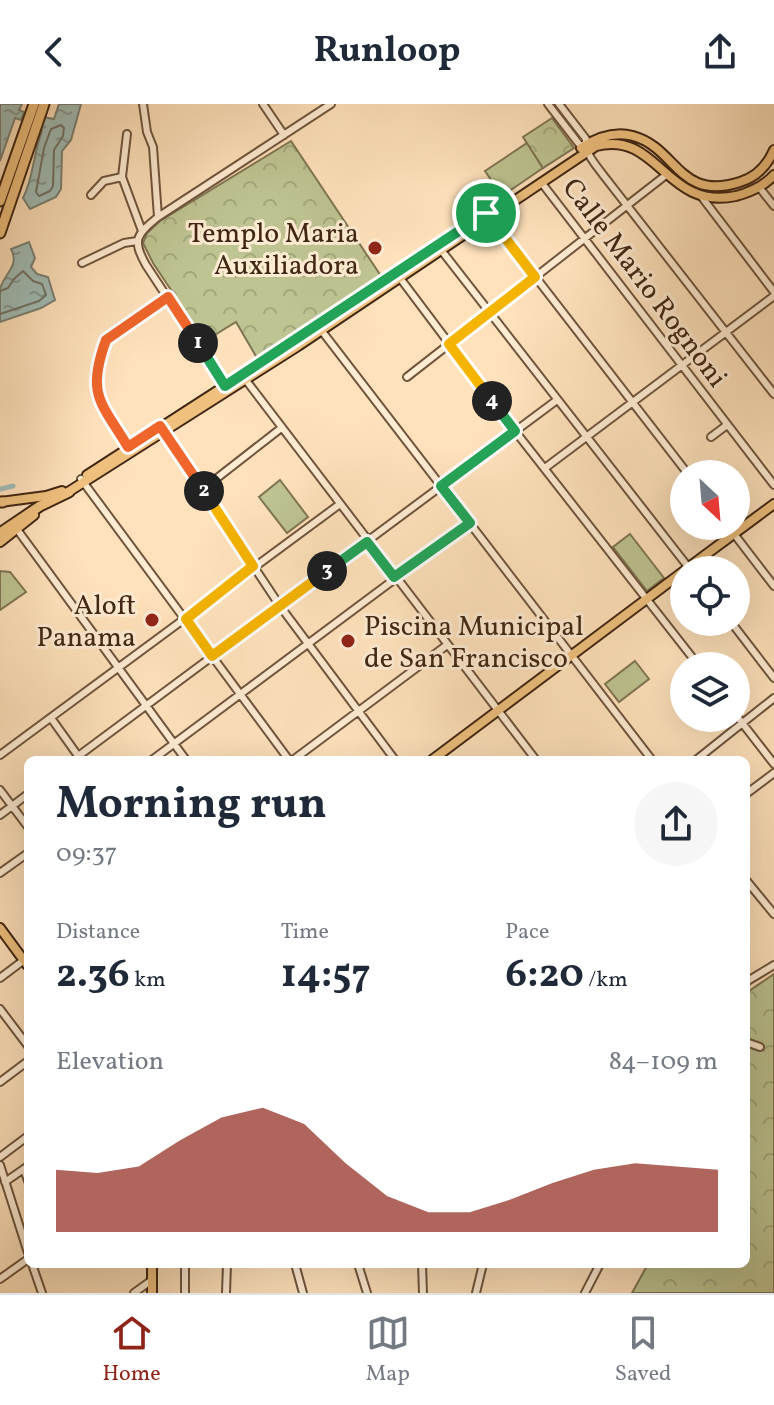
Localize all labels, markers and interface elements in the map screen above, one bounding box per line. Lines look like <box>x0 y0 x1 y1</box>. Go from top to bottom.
text: Runloop <box>314 27 460 77</box>
icon: back <box>32 30 76 74</box>
icon: share <box>698 30 742 74</box>
street label: Calle Mario Rognoni <box>552 171 736 396</box>
pin <box>452 179 520 247</box>
icon: arrive <box>464 191 508 235</box>
place label: Templo Maria Auxiliadora <box>188 215 359 286</box>
marker: Templo Maria Auxiliadora <box>366 239 384 257</box>
pin: 1 <box>178 323 218 363</box>
text: 1 <box>194 327 202 358</box>
pin: 4 <box>472 381 512 421</box>
text: 4 <box>485 385 499 416</box>
north arrow <box>670 460 750 540</box>
map controls <box>670 460 750 732</box>
pin: 2 <box>184 471 224 511</box>
text: 2 <box>198 475 210 506</box>
pin: 3 <box>307 551 347 591</box>
text: 3 <box>321 555 333 586</box>
button: locate <box>670 556 750 636</box>
place label: Aloft Panama <box>36 587 136 658</box>
place label: Piscina Municipal de San Francisco <box>364 608 584 679</box>
marker: Aloft Panama <box>143 611 161 629</box>
marker: Piscina Municipal de San Francisco <box>339 632 357 650</box>
button: layers <box>670 652 750 732</box>
text: Morning run <box>56 775 327 836</box>
button: share <box>634 782 718 866</box>
text: 09:37 <box>56 836 117 872</box>
text: Distance <box>56 917 140 948</box>
text: Time <box>281 917 329 948</box>
text: Pace <box>505 917 549 948</box>
text: 2.36 <box>56 948 130 1004</box>
text: 14:57 <box>281 948 371 1004</box>
text: 6:20 <box>505 948 584 1004</box>
text: km <box>130 965 166 996</box>
text: /km <box>584 965 628 996</box>
text: Elevation <box>56 1044 164 1080</box>
text: 84–109 m <box>609 1044 718 1080</box>
tab: Home <box>103 1311 161 1390</box>
tab: Map <box>366 1311 410 1390</box>
tab: Saved <box>615 1311 671 1390</box>

